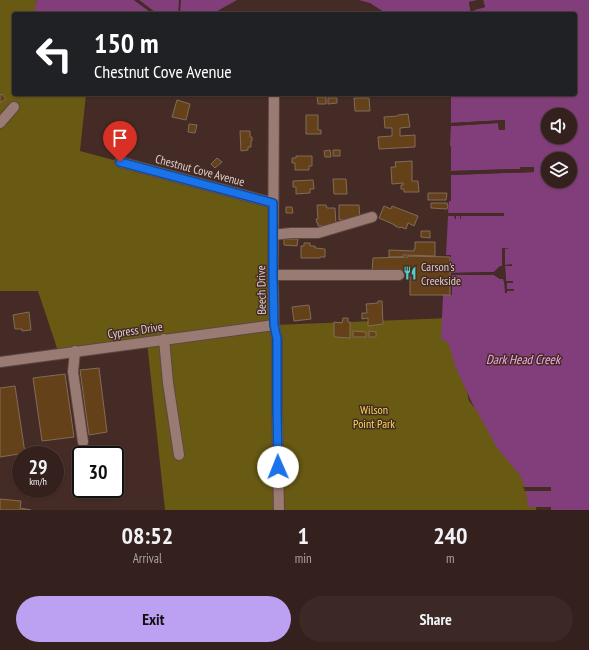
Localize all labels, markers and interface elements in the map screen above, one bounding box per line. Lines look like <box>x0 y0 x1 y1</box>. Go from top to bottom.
text: 150 m <box>94 24 158 61</box>
icon: left <box>28 28 80 80</box>
text: Chestnut Cove Avenue <box>94 60 232 83</box>
map controls <box>541 108 577 188</box>
button: sound <box>541 108 577 144</box>
pin <box>103 121 137 162</box>
icon: arrive <box>109 127 131 149</box>
street label: Chestnut Cove Avenue <box>154 151 246 189</box>
button: layers <box>541 152 577 188</box>
place label: Carson's Creekside <box>421 259 461 288</box>
street label: Beech Drive <box>253 265 269 315</box>
restaurant icon: Carson's Creekside <box>402 265 418 281</box>
street label: Cypress Drive <box>106 319 164 341</box>
water label: Dark Head Creek <box>486 351 562 368</box>
park label: Wilson Point Park <box>353 402 395 431</box>
speed limit sign: 30 <box>72 446 124 498</box>
position arrow <box>257 446 299 488</box>
text: 29 <box>28 454 48 480</box>
text: km/h <box>29 475 47 488</box>
text: 08:52 <box>121 520 173 551</box>
text: 1 <box>297 520 309 551</box>
text: 240 <box>433 520 468 551</box>
text: Arrival <box>133 550 162 567</box>
text: min <box>295 550 312 567</box>
text: m <box>446 550 455 567</box>
button: Exit <box>16 596 291 642</box>
button: Share <box>299 596 573 642</box>

